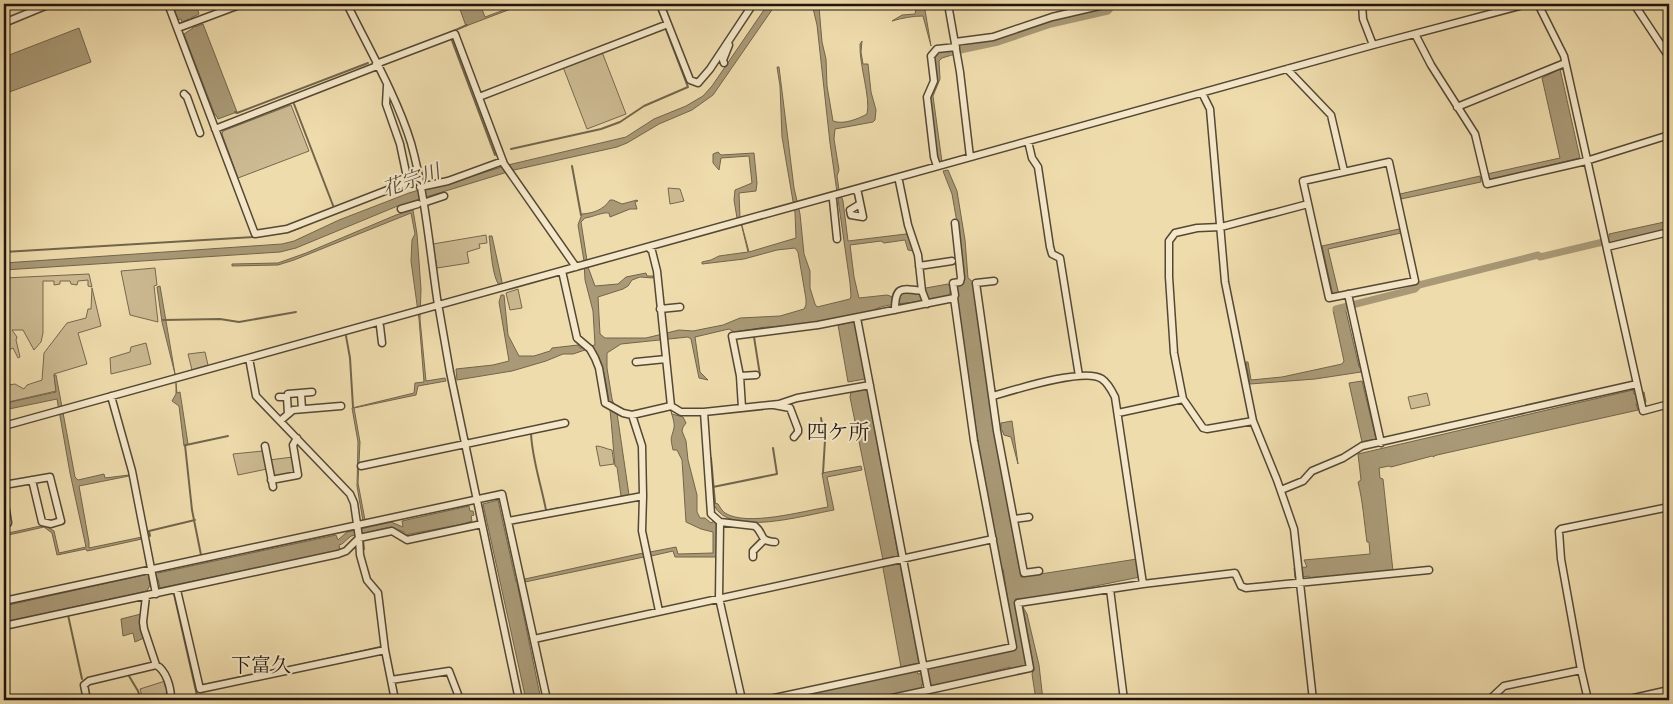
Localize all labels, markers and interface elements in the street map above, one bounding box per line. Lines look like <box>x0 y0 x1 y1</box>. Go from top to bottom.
water label: 花宗川 <box>378 157 445 202</box>
district label: 四ケ所 <box>807 418 870 445</box>
district label: 下富久 <box>231 652 291 678</box>

